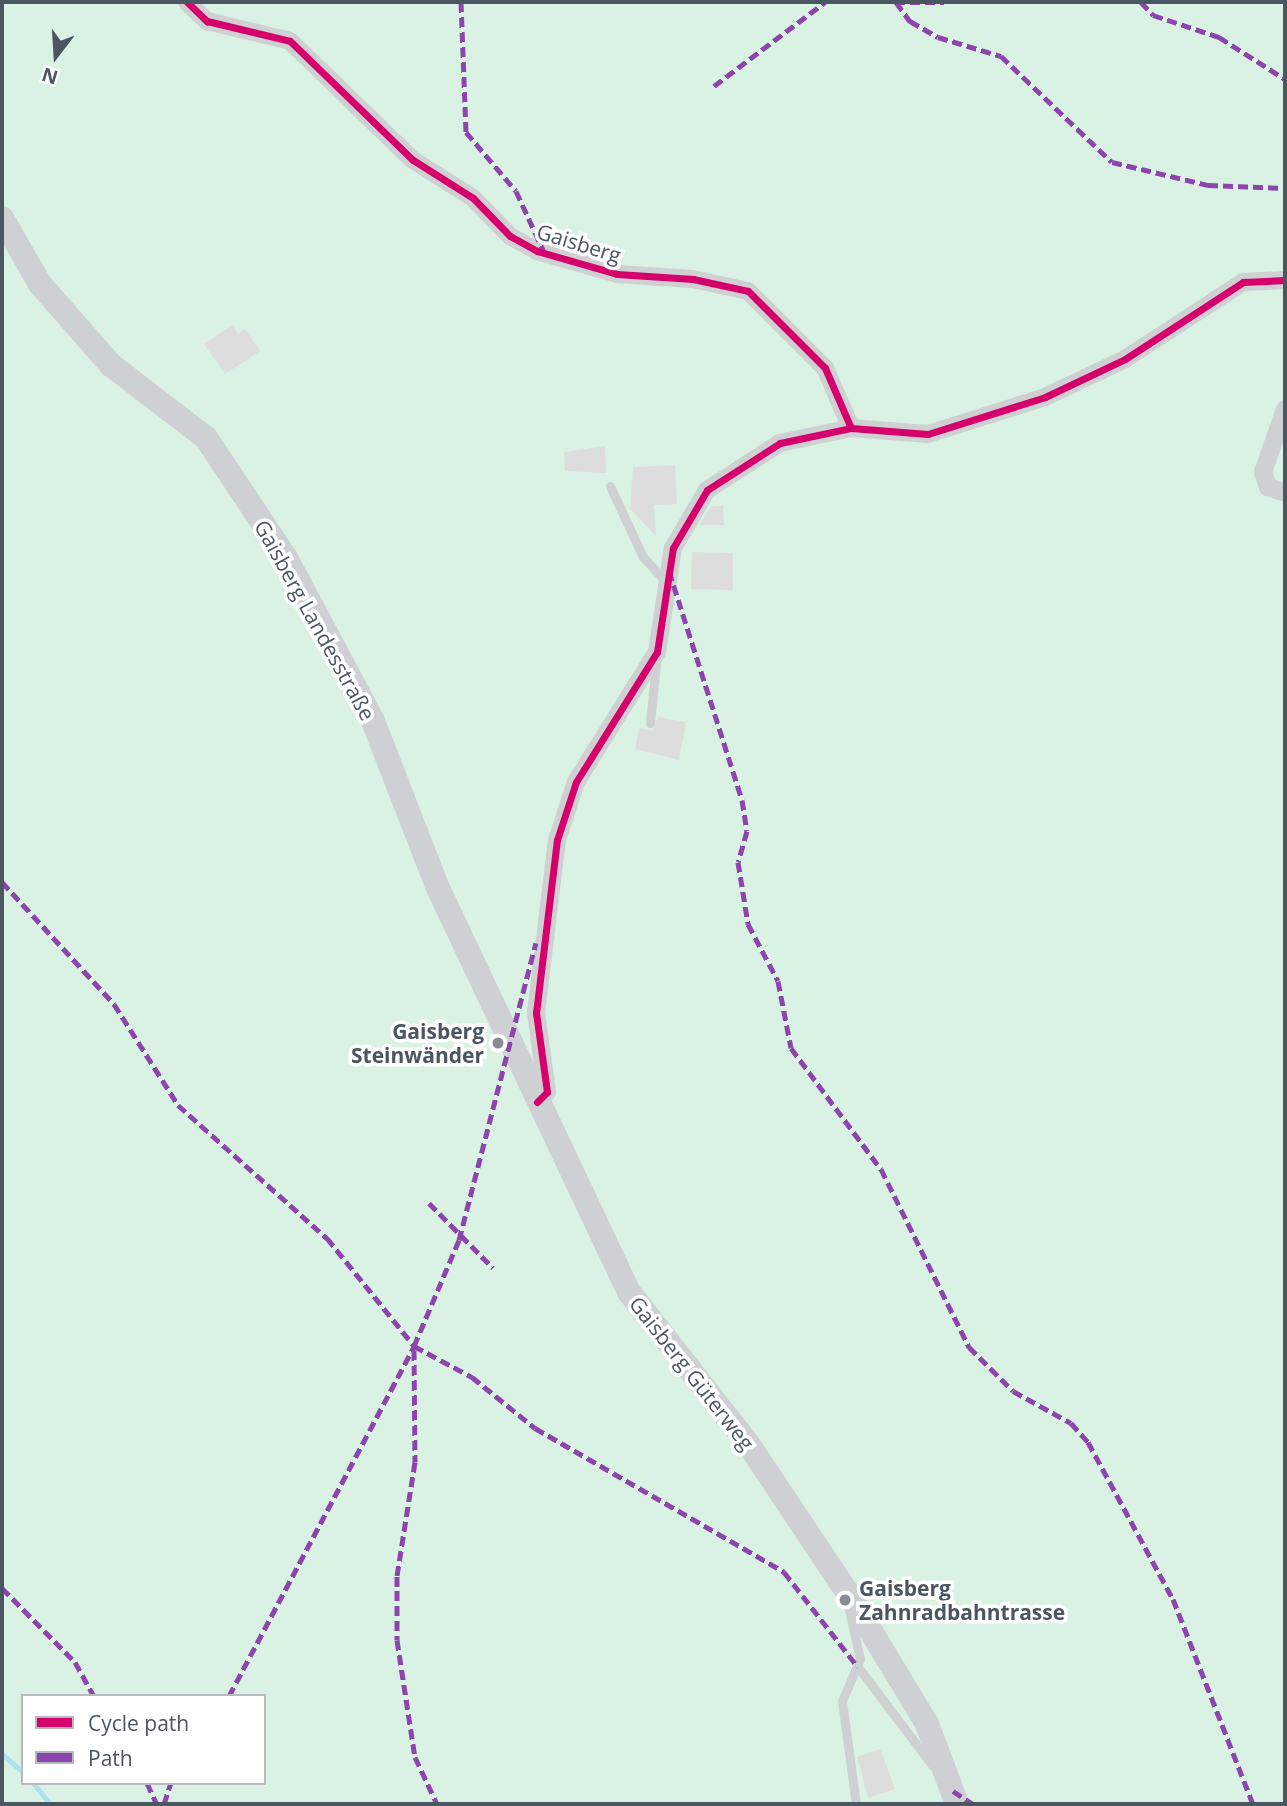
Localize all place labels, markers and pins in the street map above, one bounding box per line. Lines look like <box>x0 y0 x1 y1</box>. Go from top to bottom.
place label: Gaisberg Steinwänder <box>351 1018 484 1068</box>
marker: Gaisberg Steinwänder <box>490 1035 506 1051</box>
place label: Gaisberg Zahnradbahntrasse <box>859 1575 1065 1625</box>
marker: Gaisberg Zahnradbahntrasse <box>837 1592 853 1608</box>

